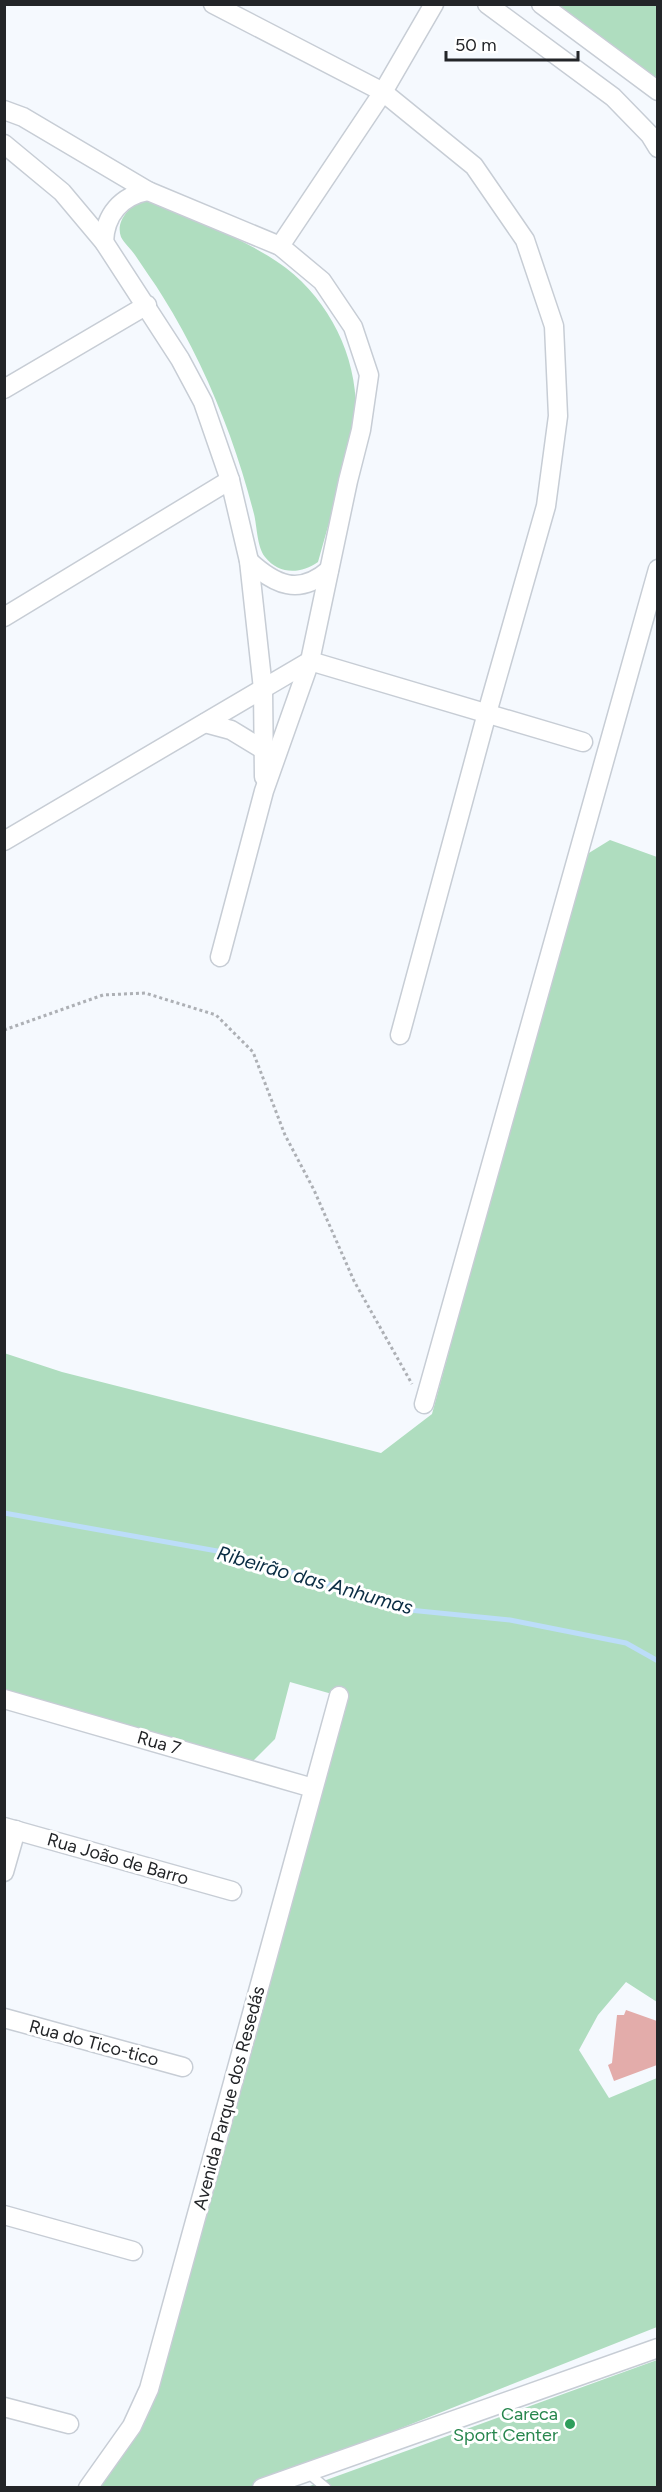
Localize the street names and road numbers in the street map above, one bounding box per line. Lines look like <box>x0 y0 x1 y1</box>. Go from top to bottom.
street label: Rua 7 <box>135 1726 184 1760</box>
street label: Rua João de Barro <box>45 1828 191 1890</box>
street label: Avenida Parque dos Resedás <box>189 1984 269 2212</box>
street label: Rua do Tico-tico <box>27 2015 161 2071</box>

